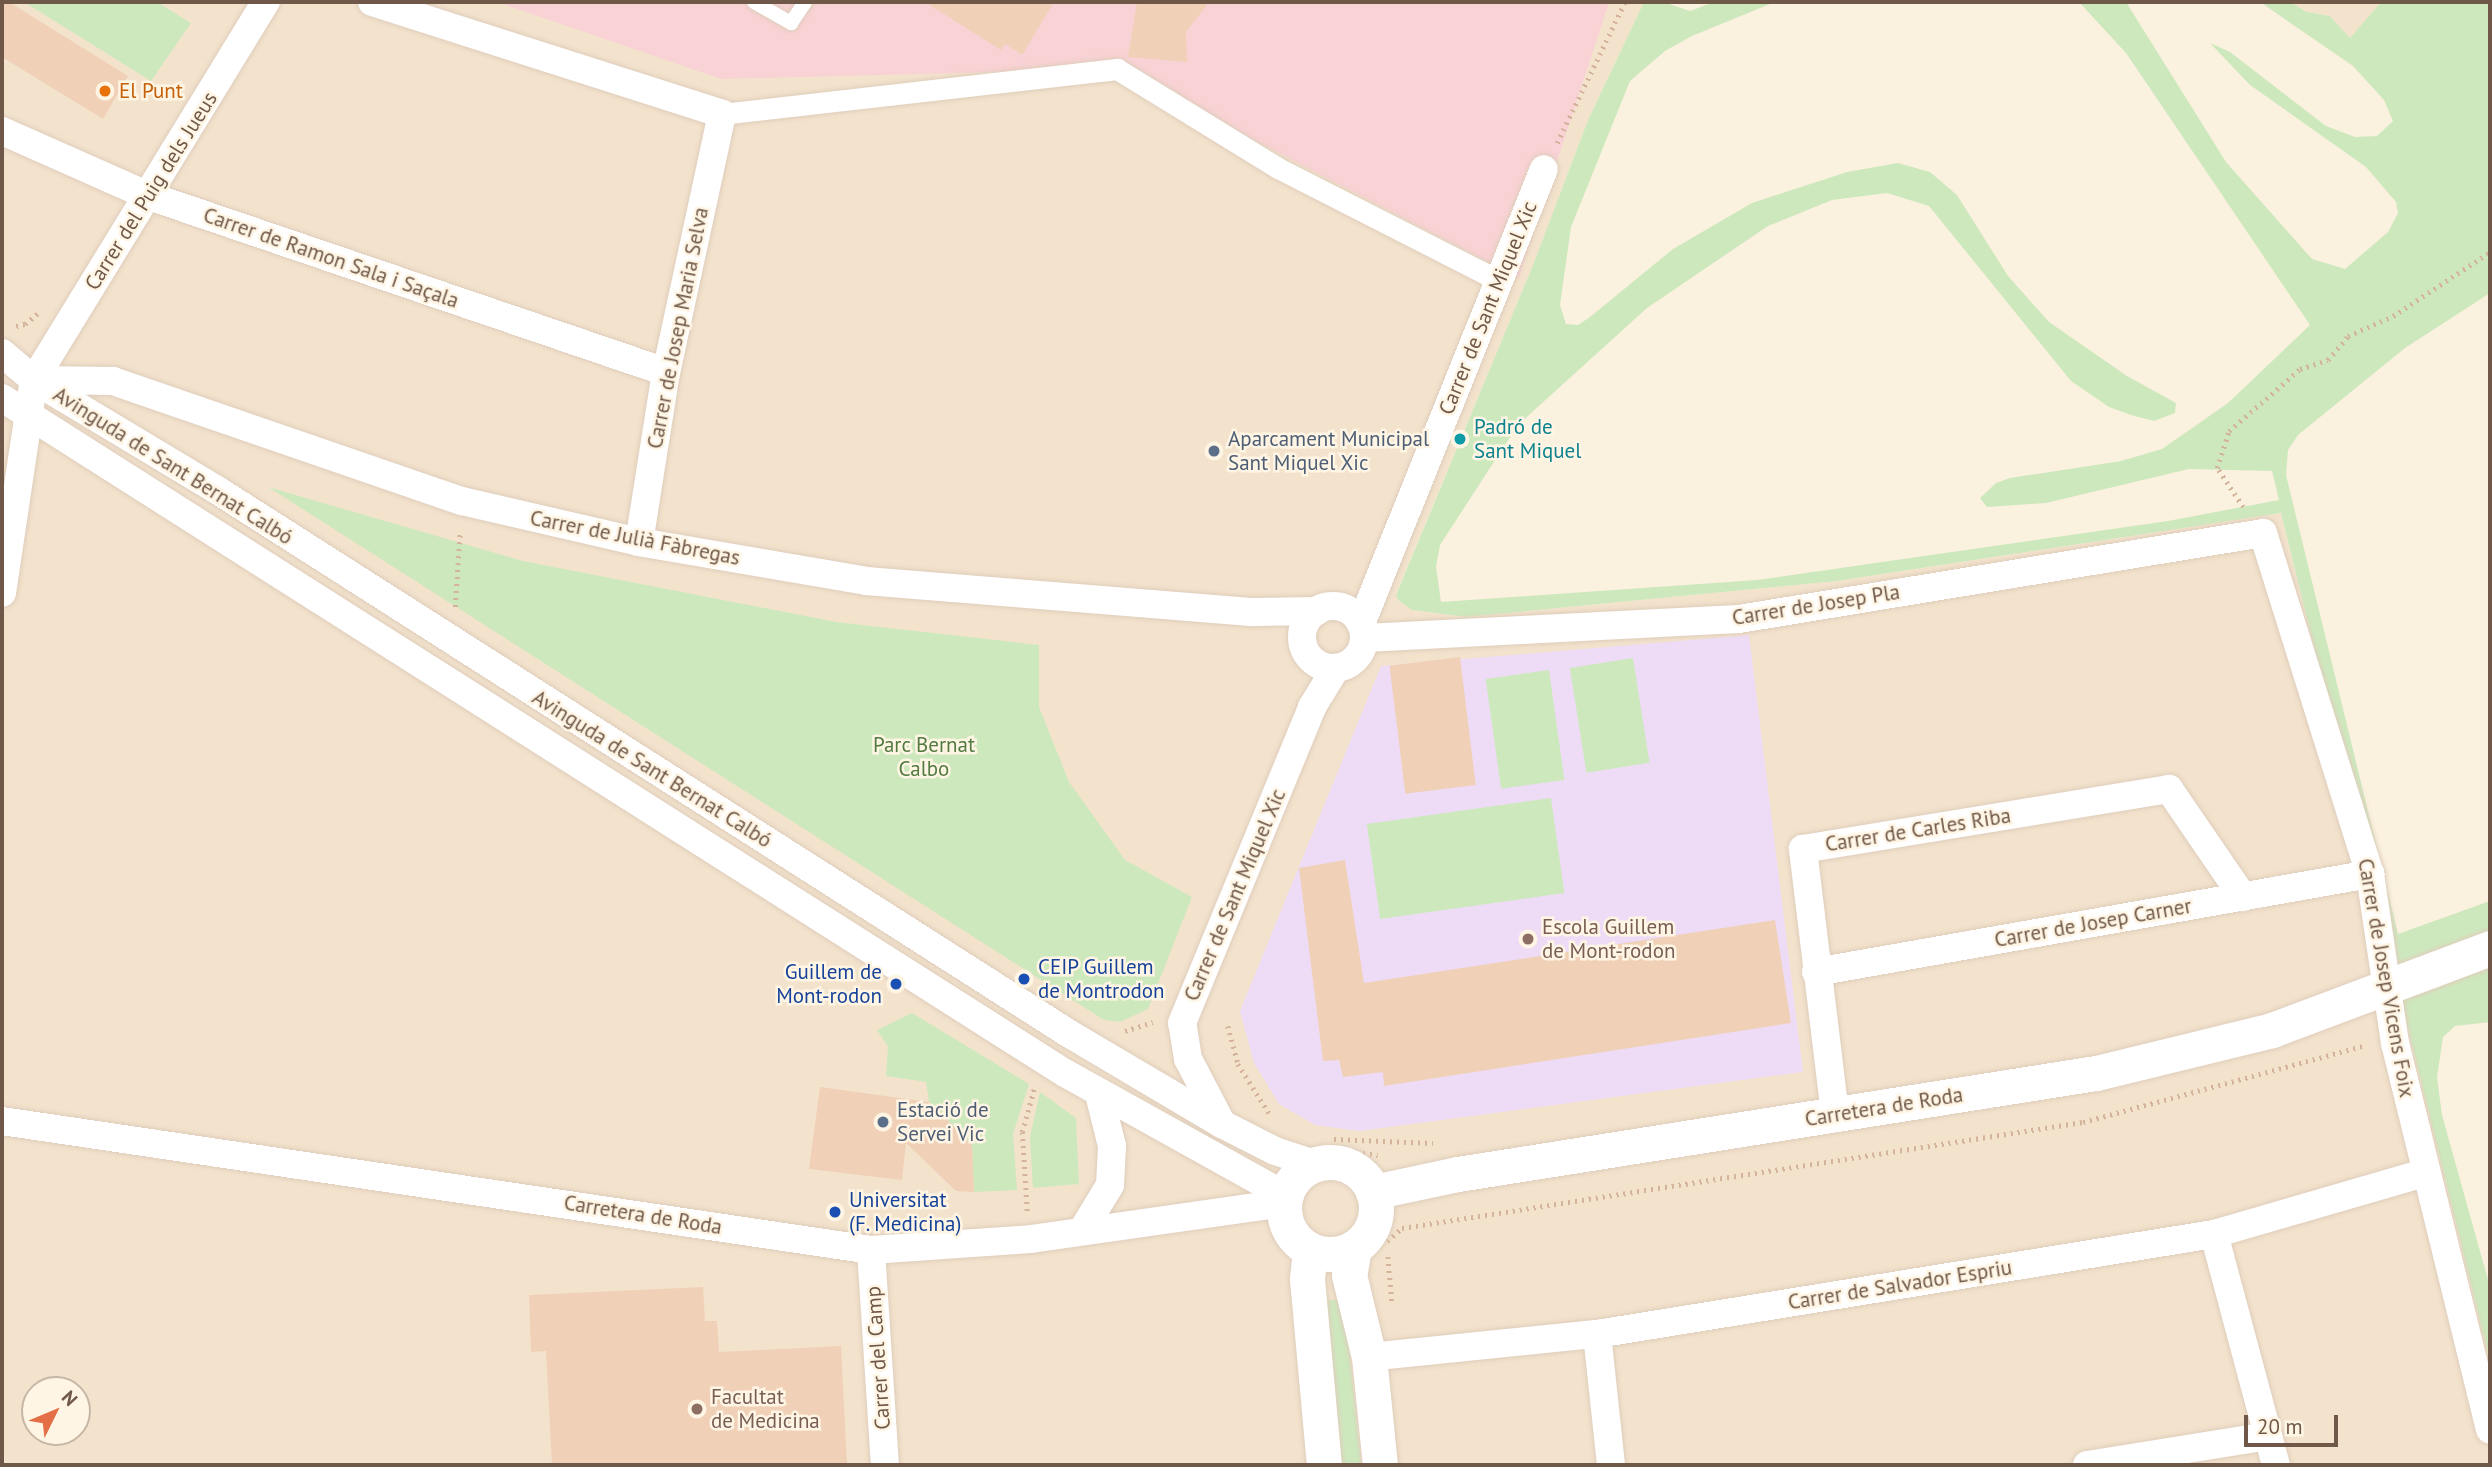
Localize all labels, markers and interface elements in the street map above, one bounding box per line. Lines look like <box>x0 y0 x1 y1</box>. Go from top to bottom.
place label: El Punt <box>119 78 183 104</box>
marker: El Punt <box>97 83 113 99</box>
street label: Carrer del Puig dels Jueus <box>80 87 222 295</box>
street label: Carrer de Sant Miquel Xic <box>1434 197 1542 419</box>
street label: Carrer de Ramon Sala i Saçala <box>200 202 462 314</box>
street label: Carrer de Josep Maria Selva <box>642 205 714 451</box>
street label: Avinguda de Sant Bernat Calbó <box>49 382 297 550</box>
place label: Padró de Sant Miquel <box>1474 414 1581 464</box>
place label: Aparcament Municipal Sant Miquel Xic <box>1228 426 1429 476</box>
marker: Padró de Sant Miquel <box>1452 431 1468 447</box>
marker: Aparcament Municipal Sant Miquel Xic <box>1206 443 1222 459</box>
street label: Carrer de Julià Fàbregas <box>528 505 742 571</box>
street label: Carrer de Josep Pla <box>1730 579 1902 631</box>
street label: Avinguda de Sant Bernat Calbó <box>528 685 776 853</box>
park label: Parc Bernat Calbo <box>873 732 975 782</box>
street label: Carrer de Sant Miquel Xic <box>1179 785 1291 1005</box>
street label: Carrer de Carles Riba <box>1823 803 2013 857</box>
street label: Carrer de Josep Vicens Foix <box>2353 856 2419 1100</box>
street label: Carrer de Josep Carner <box>1993 893 2193 953</box>
place label: Escola Guillem de Mont-rodon <box>1542 914 1675 964</box>
marker: Escola Guillem de Mont-rodon <box>1520 931 1536 947</box>
place label: CEIP Guillem de Montrodon <box>1038 954 1164 1004</box>
place label: Guillem de Mont-rodon <box>776 959 882 1009</box>
marker: CEIP Guillem de Montrodon <box>1016 971 1032 987</box>
marker: Guillem de Mont-rodon <box>888 976 904 992</box>
street label: Carretera de Roda <box>1803 1082 1965 1132</box>
place label: Estació de Servei Vic <box>897 1097 989 1147</box>
marker: Estació de Servei Vic <box>875 1114 891 1130</box>
place label: Universitat (F. Medicina) <box>849 1187 963 1237</box>
street label: Carretera de Roda <box>562 1190 724 1240</box>
marker: Universitat (F. Medicina) <box>827 1204 843 1220</box>
street label: Carrer de Salvador Espriu <box>1786 1255 2014 1315</box>
street label: Carrer del Camp <box>860 1285 896 1431</box>
north arrow <box>21 1376 91 1446</box>
place label: Facultat de Medicina <box>711 1384 820 1434</box>
text: N <box>57 1385 83 1411</box>
scale bar <box>2247 1400 2342 1444</box>
marker: Facultat de Medicina <box>689 1401 705 1417</box>
text: 20 m <box>2257 1413 2303 1440</box>

